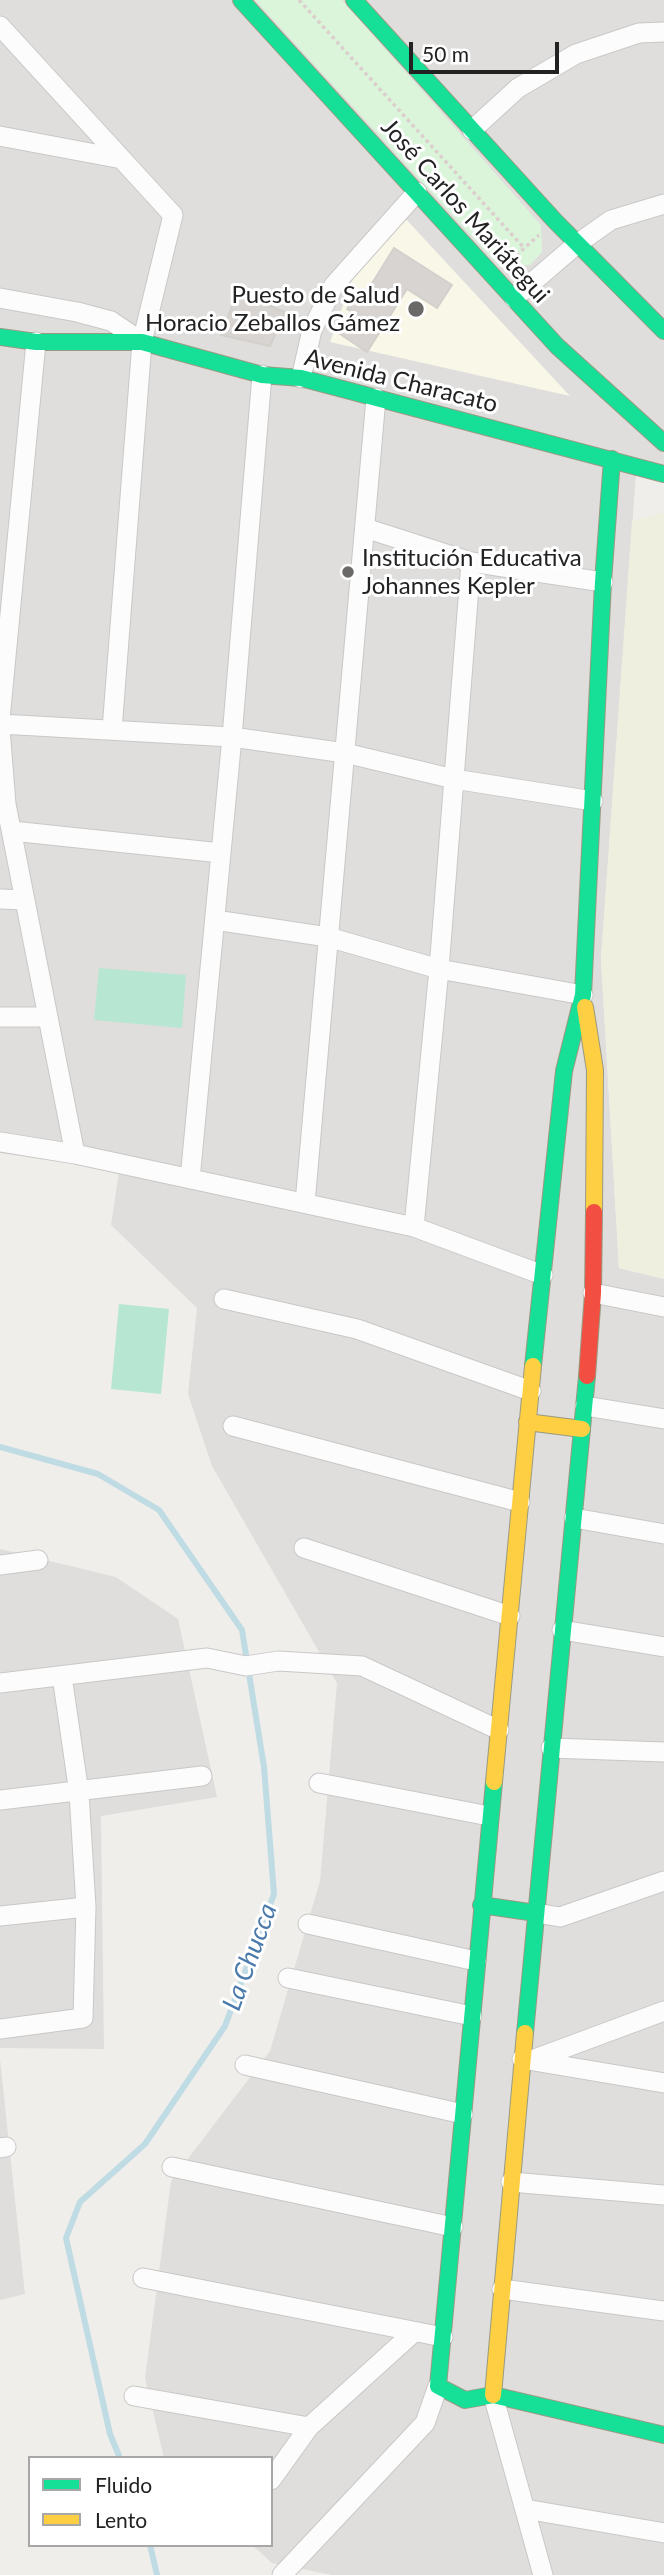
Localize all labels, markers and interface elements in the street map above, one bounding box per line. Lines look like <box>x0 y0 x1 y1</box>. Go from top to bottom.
scale bar <box>412 28 562 72</box>
text: 50 m <box>422 41 469 66</box>
street label: José Carlos Mariátegui <box>375 113 555 309</box>
place label: Puesto de Salud Horacio Zeballos Gámez <box>145 281 400 337</box>
marker: Puesto de Salud Horacio Zeballos Gámez <box>406 299 426 319</box>
street label: Avenida Characato <box>302 343 500 419</box>
place label: Institución Educativa Johannes Kepler <box>362 544 582 600</box>
marker: Institución Educativa Johannes Kepler <box>340 564 356 580</box>
water label: La Chucca <box>216 1899 284 2015</box>
legend <box>28 2456 273 2547</box>
text: Fluido <box>95 2472 152 2497</box>
text: Lento <box>95 2507 147 2532</box>

